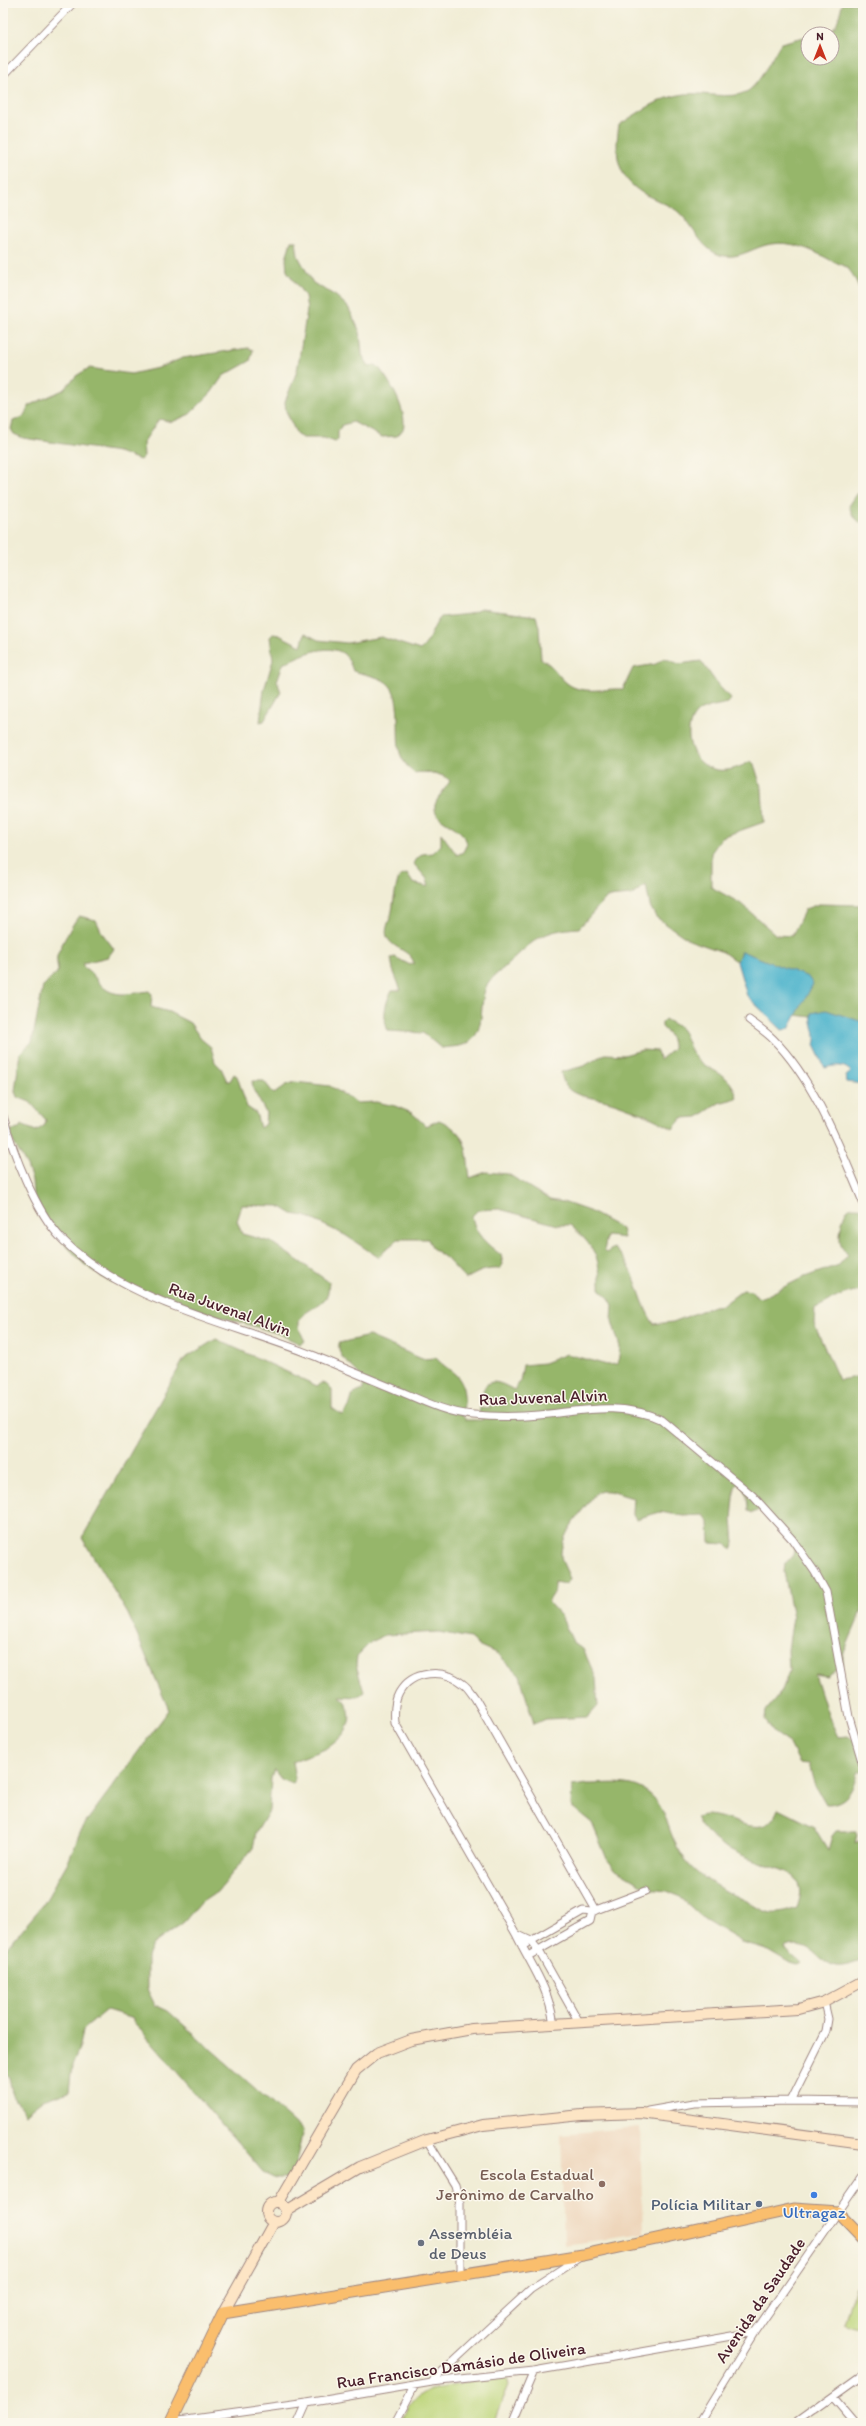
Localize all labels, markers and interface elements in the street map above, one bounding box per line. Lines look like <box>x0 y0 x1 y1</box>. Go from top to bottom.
north arrow <box>800 26 840 66</box>
text: N <box>816 30 824 43</box>
street label: Rua Juvenal Alvin <box>166 1278 294 1341</box>
street label: Rua Juvenal Alvin <box>478 1385 608 1409</box>
place label: Escola Estadual Jerônimo de Carvalho <box>436 2164 594 2204</box>
marker: Escola Estadual Jerônimo de Carvalho <box>597 2179 607 2189</box>
marker: Ultragaz <box>809 2190 819 2200</box>
place label: Polícia Militar <box>651 2194 752 2214</box>
marker: Polícia Militar <box>754 2199 764 2209</box>
place label: Ultragaz <box>783 2202 846 2222</box>
place label: Assembléia de Deus <box>429 2223 513 2263</box>
street label: Avenida da Saudade <box>711 2234 809 2366</box>
marker: Assembléia de Deus <box>416 2238 426 2248</box>
street label: Rua Francisco Damásio de Oliveira <box>335 2338 587 2392</box>

